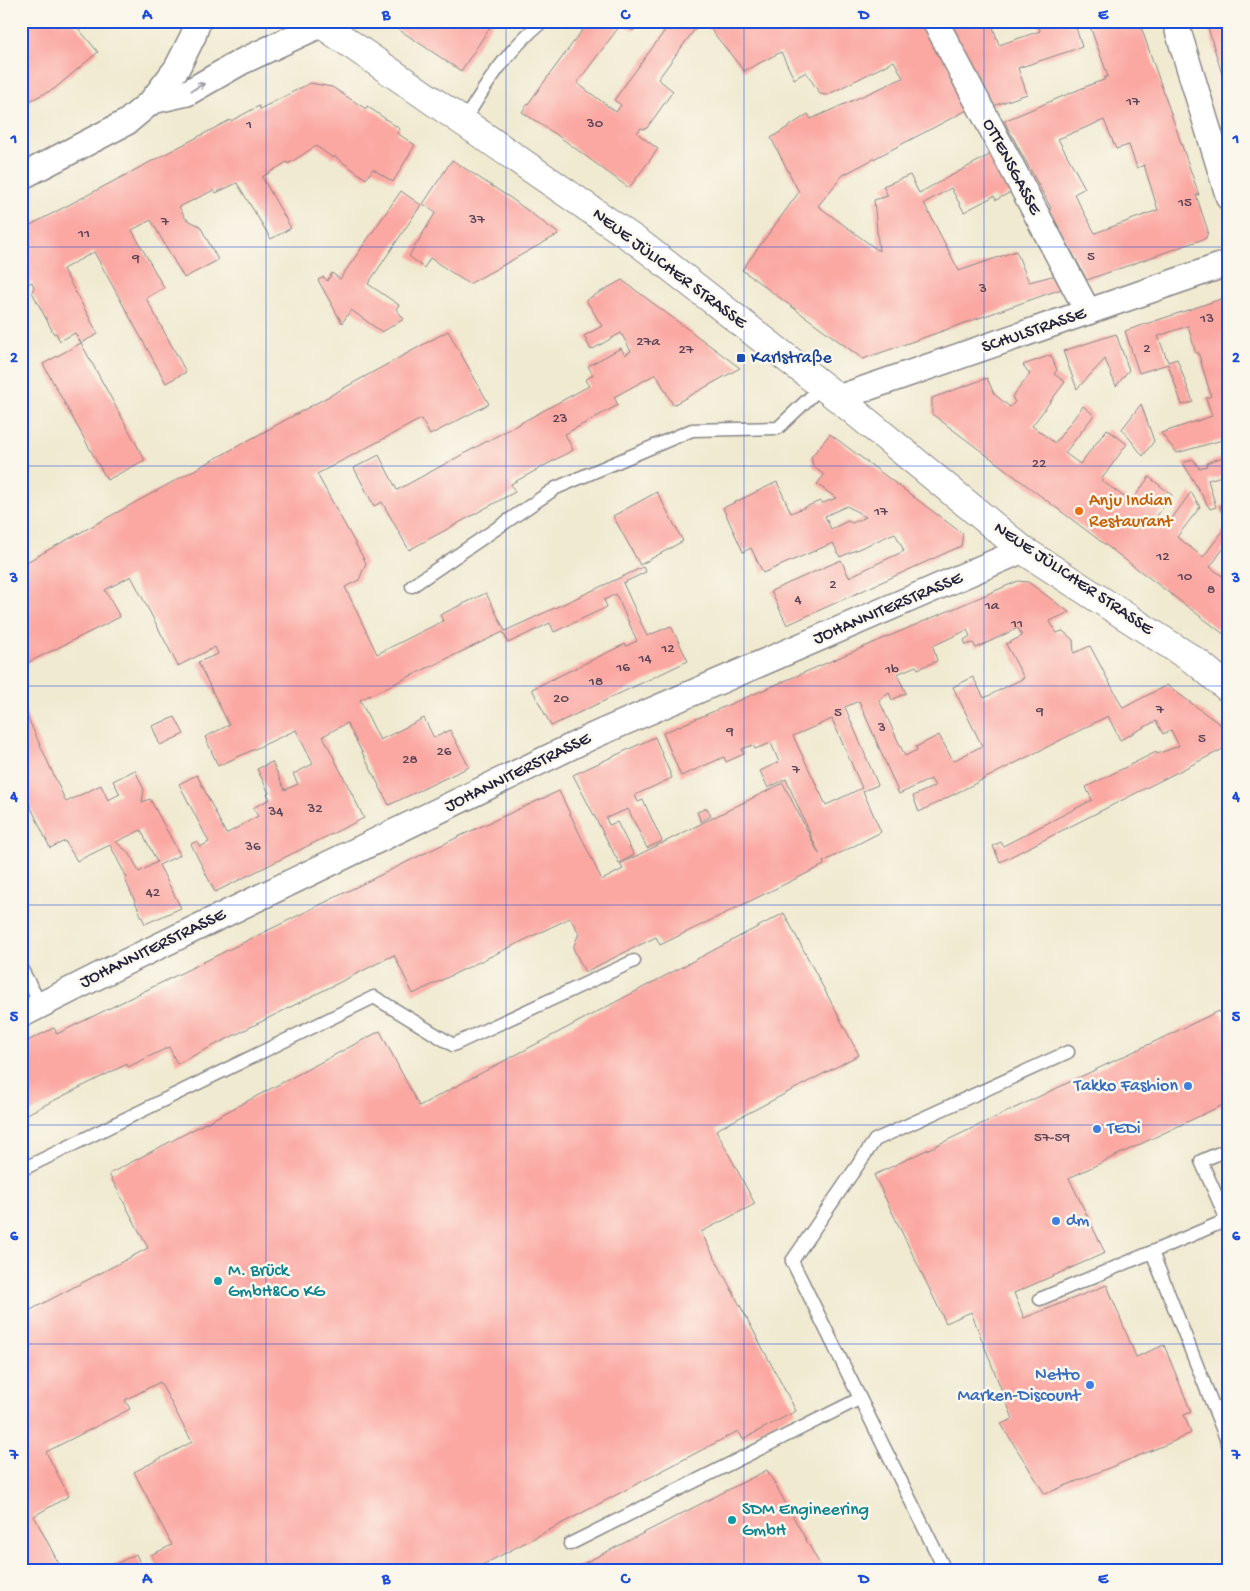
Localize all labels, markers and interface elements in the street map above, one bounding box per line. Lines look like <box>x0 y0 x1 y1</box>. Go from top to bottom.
text: A <box>141 7 153 26</box>
text: B <box>381 7 391 26</box>
text: C <box>620 7 631 26</box>
text: D <box>857 7 870 26</box>
text: E <box>1098 7 1109 26</box>
one-way arrow <box>190 81 204 91</box>
house number: 17 <box>1125 93 1141 111</box>
house number: 30 <box>586 115 604 133</box>
street label: OTTENSGASSE <box>977 115 1045 219</box>
house number: 1 <box>245 116 252 134</box>
text: 1 <box>10 131 17 150</box>
text: 1 <box>1232 131 1239 150</box>
house number: 15 <box>1177 194 1192 212</box>
street label: NEUE JÜLICHER STRASSE <box>588 204 751 334</box>
house number: 37 <box>468 211 486 229</box>
house number: 7 <box>160 213 170 231</box>
house number: 11 <box>77 225 90 243</box>
house number: 5 <box>1087 248 1095 266</box>
house number: 9 <box>131 250 140 268</box>
house number: 3 <box>978 280 987 298</box>
street label: SCHULSTRASSE <box>979 303 1089 359</box>
house number: 13 <box>1199 310 1214 328</box>
house number: 27a <box>636 333 660 351</box>
house number: 2 <box>1143 340 1151 358</box>
house number: 27 <box>678 341 695 359</box>
place label: Karlstraße <box>751 348 833 369</box>
text: 2 <box>10 350 18 369</box>
text: 2 <box>1232 350 1240 369</box>
marker: Karlstraße <box>735 352 747 364</box>
house number: 23 <box>552 410 568 428</box>
house number: 22 <box>1032 455 1046 473</box>
place label: Anju Indian Restaurant <box>1089 491 1174 533</box>
house number: 17 <box>873 503 889 521</box>
marker: Anju Indian Restaurant <box>1073 505 1085 517</box>
street label: NEUE JÜLICHER STRASSE <box>989 518 1157 641</box>
house number: 12 <box>1155 548 1170 566</box>
street label: JOHANNITERSTRASSE <box>810 568 966 650</box>
house number: 10 <box>1177 568 1193 586</box>
text: 3 <box>9 570 18 589</box>
text: 3 <box>1231 570 1240 589</box>
house number: 2 <box>829 576 837 594</box>
house number: 8 <box>1207 581 1215 599</box>
house number: 4 <box>794 591 802 609</box>
house number: 1a <box>984 597 1000 615</box>
house number: 11 <box>1010 615 1023 633</box>
house number: 12 <box>660 640 675 658</box>
house number: 14 <box>637 650 652 668</box>
house number: 16 <box>615 659 630 677</box>
house number: 1b <box>884 661 899 679</box>
house number: 18 <box>588 673 603 691</box>
house number: 20 <box>553 690 569 708</box>
house number: 7 <box>1155 701 1165 719</box>
house number: 9 <box>1035 703 1044 721</box>
house number: 5 <box>834 704 842 722</box>
house number: 3 <box>877 719 886 737</box>
house number: 9 <box>725 723 734 741</box>
street label: JOHANNITERSTRASSE <box>442 728 595 817</box>
house number: 5 <box>1198 730 1206 748</box>
house number: 26 <box>437 743 452 761</box>
house number: 28 <box>402 751 418 769</box>
house number: 7 <box>791 761 801 779</box>
text: 4 <box>9 789 18 808</box>
text: 4 <box>1231 789 1240 808</box>
house number: 32 <box>306 800 323 818</box>
house number: 34 <box>268 803 283 821</box>
house number: 36 <box>244 838 261 856</box>
house number: 42 <box>146 884 160 902</box>
street label: JOHANNITERSTRASSE <box>77 904 230 993</box>
text: 5 <box>10 1009 19 1028</box>
text: 5 <box>1232 1009 1241 1028</box>
place label: Takko Fashion <box>1073 1076 1178 1097</box>
marker: Takko Fashion <box>1182 1080 1194 1092</box>
place label: TEDi <box>1106 1119 1141 1140</box>
marker: TEDi <box>1091 1123 1103 1135</box>
house number: 57-59 <box>1034 1129 1070 1147</box>
place label: dm <box>1066 1211 1090 1232</box>
marker: dm <box>1050 1215 1062 1227</box>
text: 6 <box>10 1228 19 1247</box>
text: 6 <box>1232 1228 1241 1247</box>
place label: M. Brück GmbH&Co KG <box>228 1261 325 1303</box>
marker: M. Brück GmbH&Co KG <box>212 1275 224 1287</box>
place label: Netto Marken-Discount <box>958 1365 1082 1407</box>
marker: Netto Marken-Discount <box>1084 1379 1096 1391</box>
text: 7 <box>9 1447 19 1466</box>
text: 7 <box>1231 1447 1241 1466</box>
place label: SDM Engineering GmbH <box>742 1500 869 1542</box>
marker: SDM Engineering GmbH <box>726 1514 738 1526</box>
text: A <box>141 1571 153 1590</box>
text: B <box>381 1571 391 1590</box>
text: C <box>620 1571 631 1590</box>
text: D <box>857 1571 870 1590</box>
text: E <box>1098 1571 1109 1590</box>

